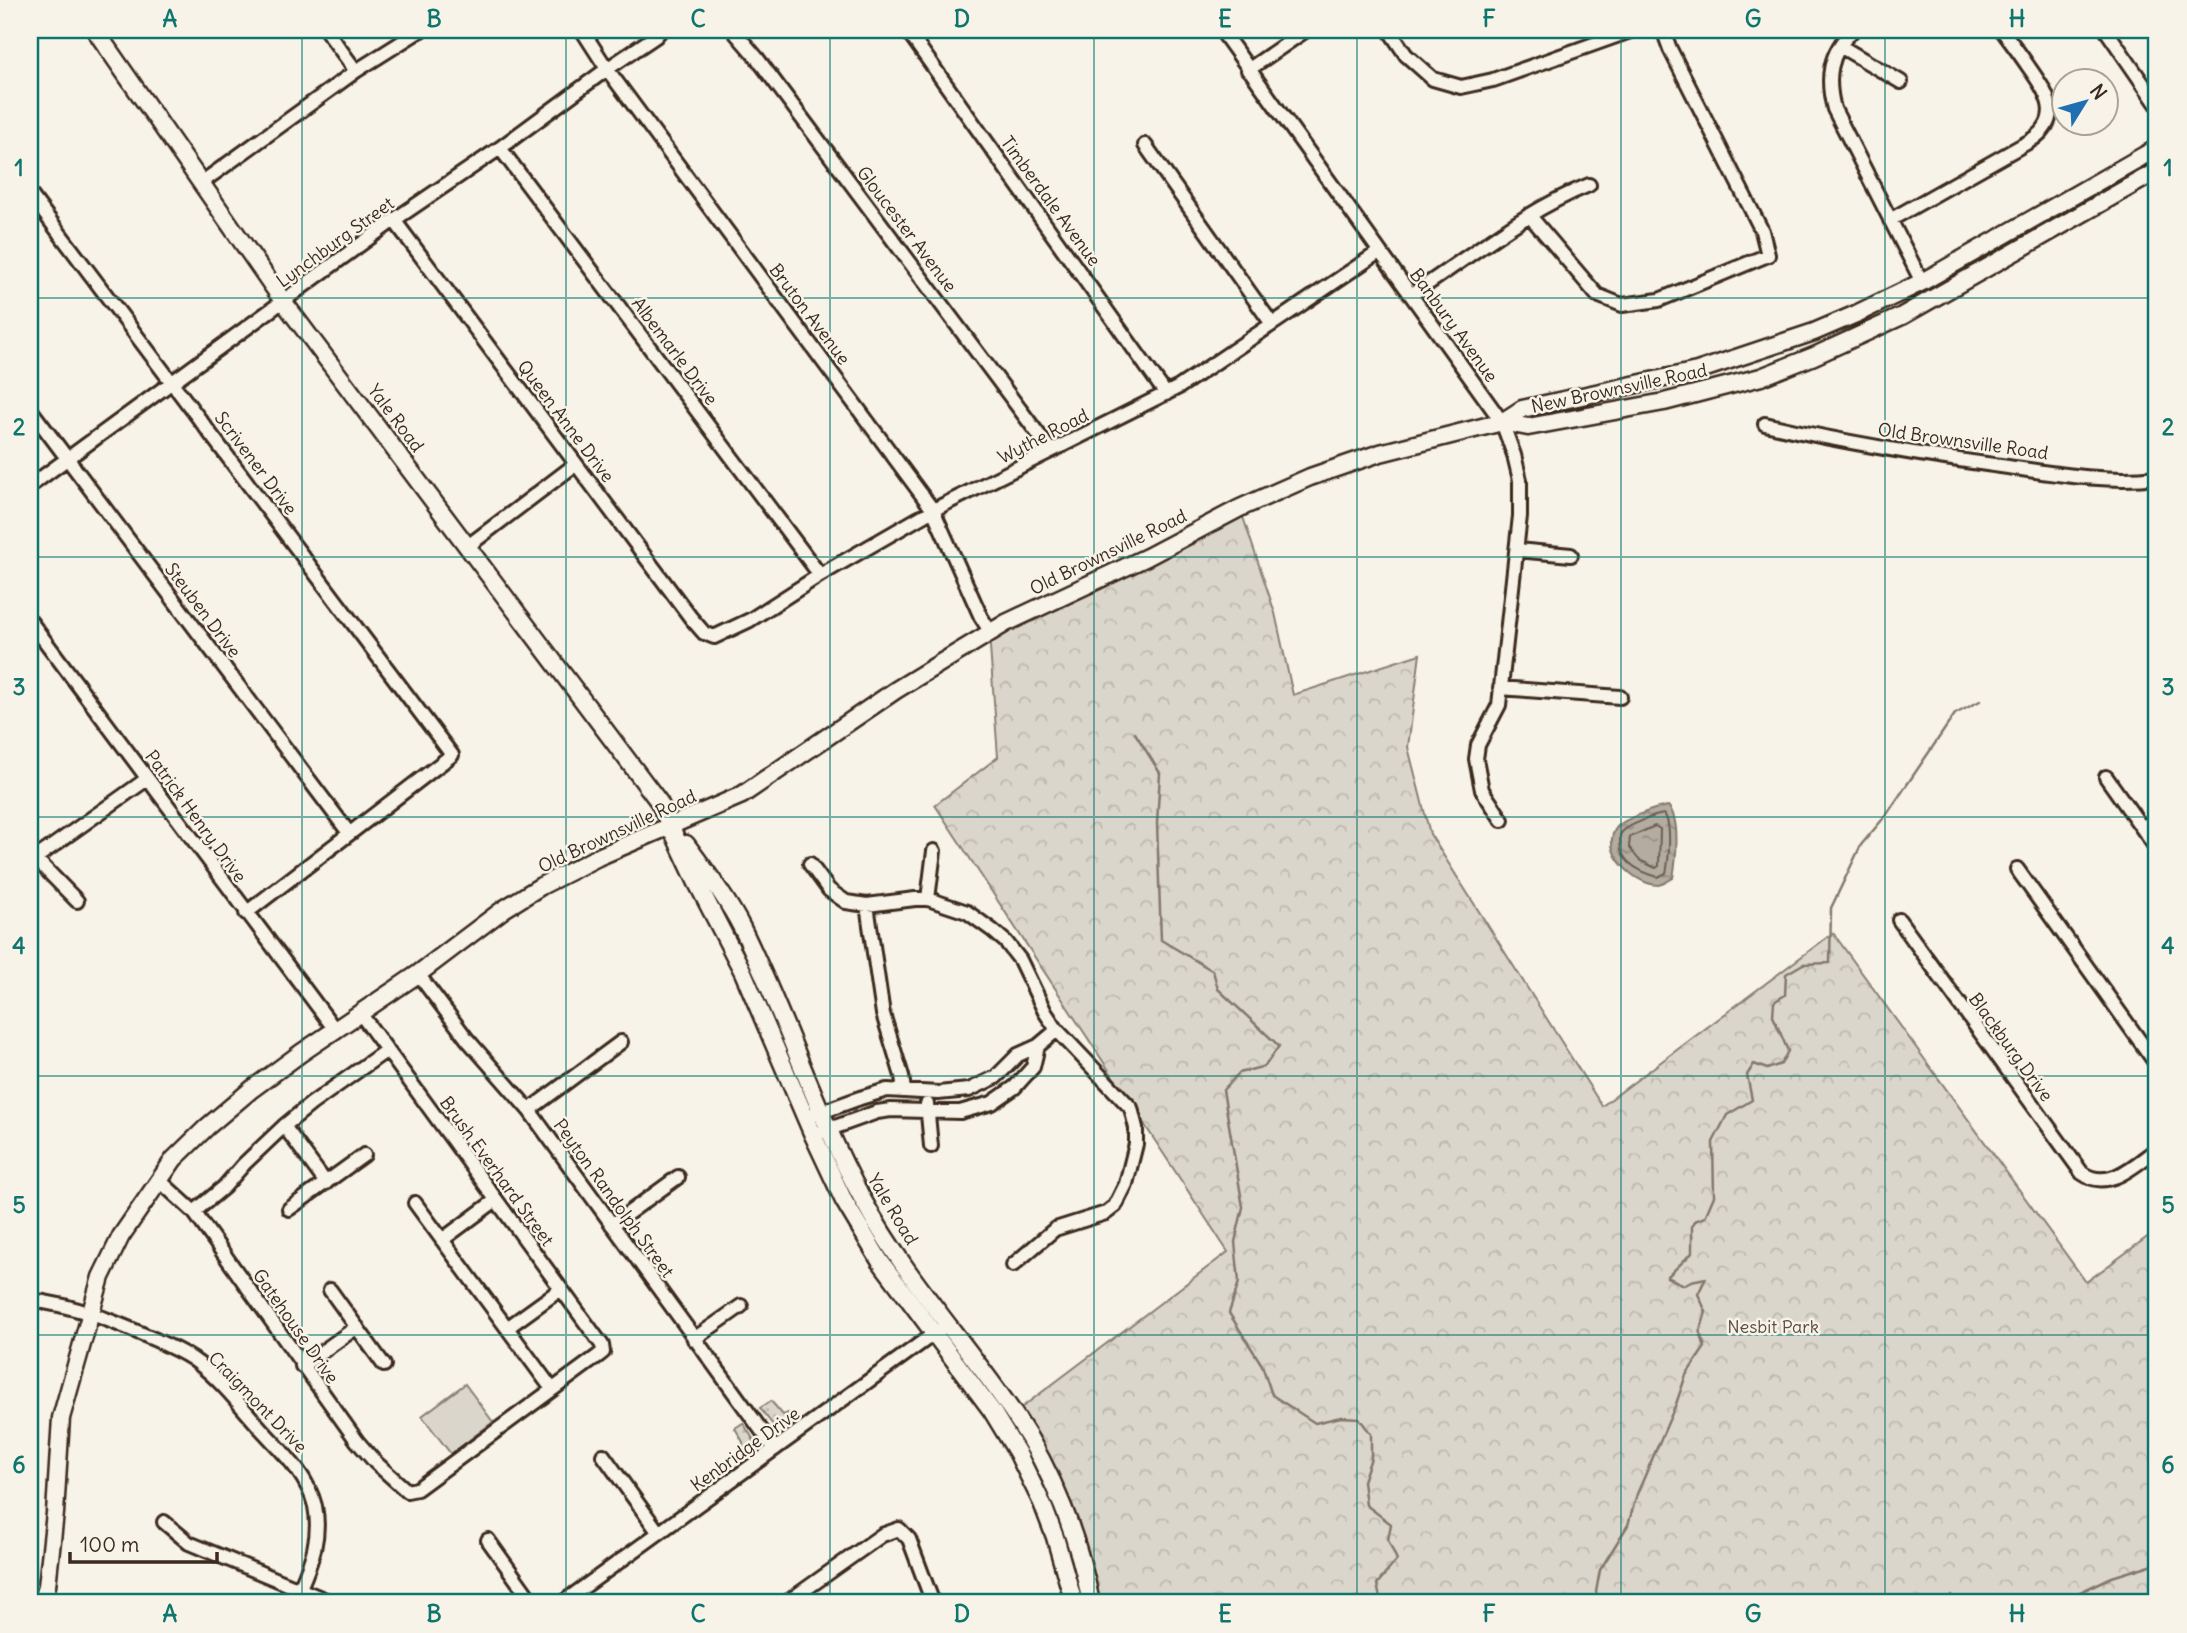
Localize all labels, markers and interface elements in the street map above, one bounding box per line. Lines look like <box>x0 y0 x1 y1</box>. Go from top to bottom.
text: A <box>163 4 178 33</box>
text: B <box>426 4 442 33</box>
text: C <box>690 4 706 33</box>
text: D <box>954 4 970 33</box>
text: E <box>1218 4 1232 33</box>
text: F <box>1482 4 1496 33</box>
text: G <box>1745 4 1761 33</box>
text: H <box>2009 4 2025 33</box>
north arrow <box>2050 66 2120 136</box>
text: N <box>2085 79 2112 104</box>
street label: Timberdale Avenue <box>996 131 1106 271</box>
text: 1 <box>14 153 24 182</box>
text: 1 <box>2163 153 2173 182</box>
street label: Gloucester Avenue <box>852 161 962 297</box>
street label: Lynchburg Street <box>272 192 398 292</box>
street label: Bruton Avenue <box>764 259 856 369</box>
street label: Banbury Avenue <box>1405 264 1503 386</box>
street label: Albemarle Drive <box>627 292 723 410</box>
street label: Queen Anne Drive <box>513 355 619 487</box>
street label: New Brownsville Road <box>1529 358 1709 418</box>
street label: Yale Road <box>363 379 429 457</box>
street label: Wythe Road <box>994 403 1093 469</box>
street label: Scrivener Drive <box>210 407 302 519</box>
text: 2 <box>13 412 26 441</box>
text: 2 <box>2162 412 2175 441</box>
street label: Old Brownsville Road <box>1876 418 2050 464</box>
street label: Old Brownsville Road <box>1026 504 1191 600</box>
street label: Steuben Drive <box>160 558 246 662</box>
text: 3 <box>12 672 26 701</box>
text: 3 <box>2161 672 2175 701</box>
street label: Patrick Henry Drive <box>140 745 252 887</box>
street label: Old Brownsville Road <box>534 784 700 878</box>
text: 4 <box>12 931 26 960</box>
text: 4 <box>2161 931 2175 960</box>
street label: Blackburg Drive <box>1964 988 2058 1106</box>
street label: Brush Everhard Street <box>435 1092 559 1250</box>
street label: Peyton Randolph Street <box>549 1114 679 1282</box>
street label: Yale Road <box>863 1169 923 1249</box>
text: 5 <box>12 1190 26 1219</box>
text: 5 <box>2161 1190 2175 1219</box>
street label: Gatehouse Drive <box>248 1264 344 1388</box>
park label: Nesbit Park <box>1727 1315 1819 1338</box>
street label: Craigmont Drive <box>204 1346 312 1458</box>
street label: Kenbridge Drive <box>686 1402 804 1496</box>
text: 6 <box>12 1450 26 1479</box>
text: 6 <box>2161 1450 2175 1479</box>
scale bar <box>70 1521 217 1565</box>
text: 100 m <box>80 1531 139 1558</box>
text: A <box>163 1599 178 1628</box>
text: B <box>426 1599 442 1628</box>
text: C <box>690 1599 706 1628</box>
text: D <box>954 1599 970 1628</box>
text: E <box>1218 1599 1232 1628</box>
text: F <box>1482 1599 1496 1628</box>
text: G <box>1745 1599 1761 1628</box>
text: H <box>2009 1599 2025 1628</box>

